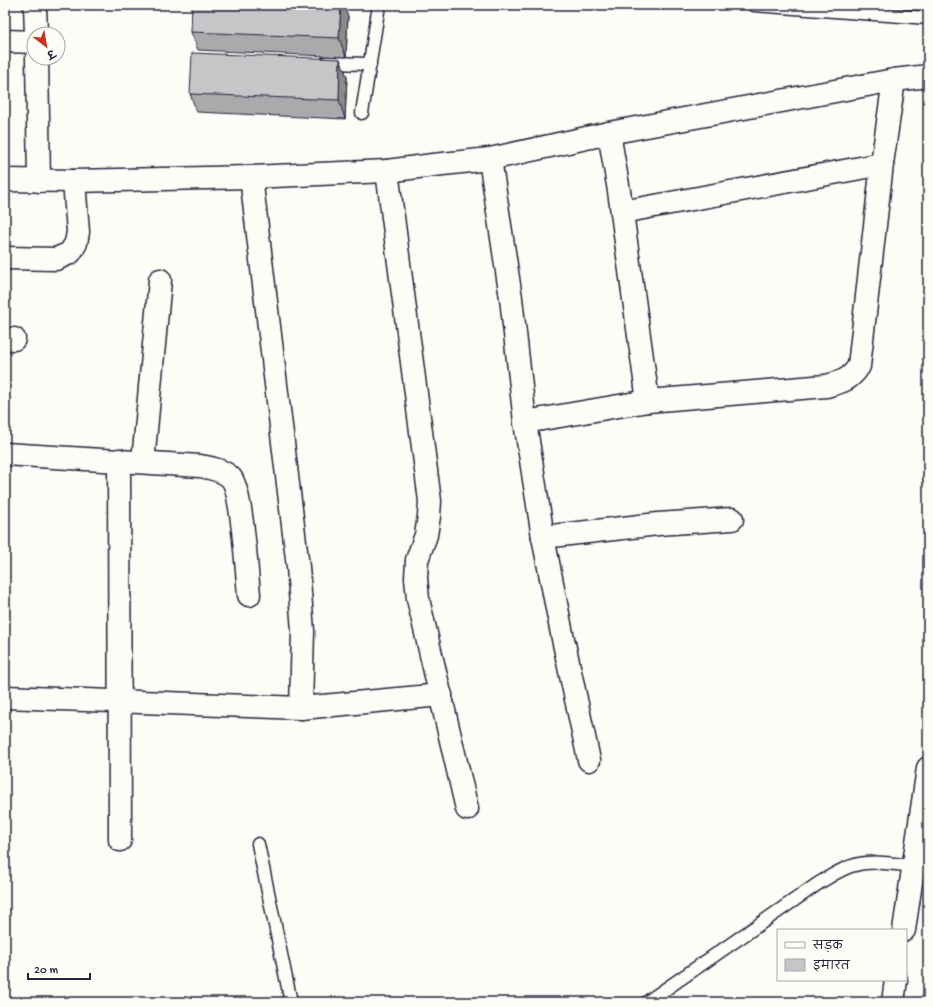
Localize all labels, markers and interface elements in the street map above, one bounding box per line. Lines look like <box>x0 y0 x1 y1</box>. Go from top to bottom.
north arrow <box>26 26 66 66</box>
text: उ <box>42 45 58 62</box>
legend <box>777 929 907 981</box>
text: सड़क <box>812 940 844 954</box>
scale bar <box>28 955 90 981</box>
text: इमारत <box>813 959 851 974</box>
text: 20 m <box>34 964 59 978</box>

